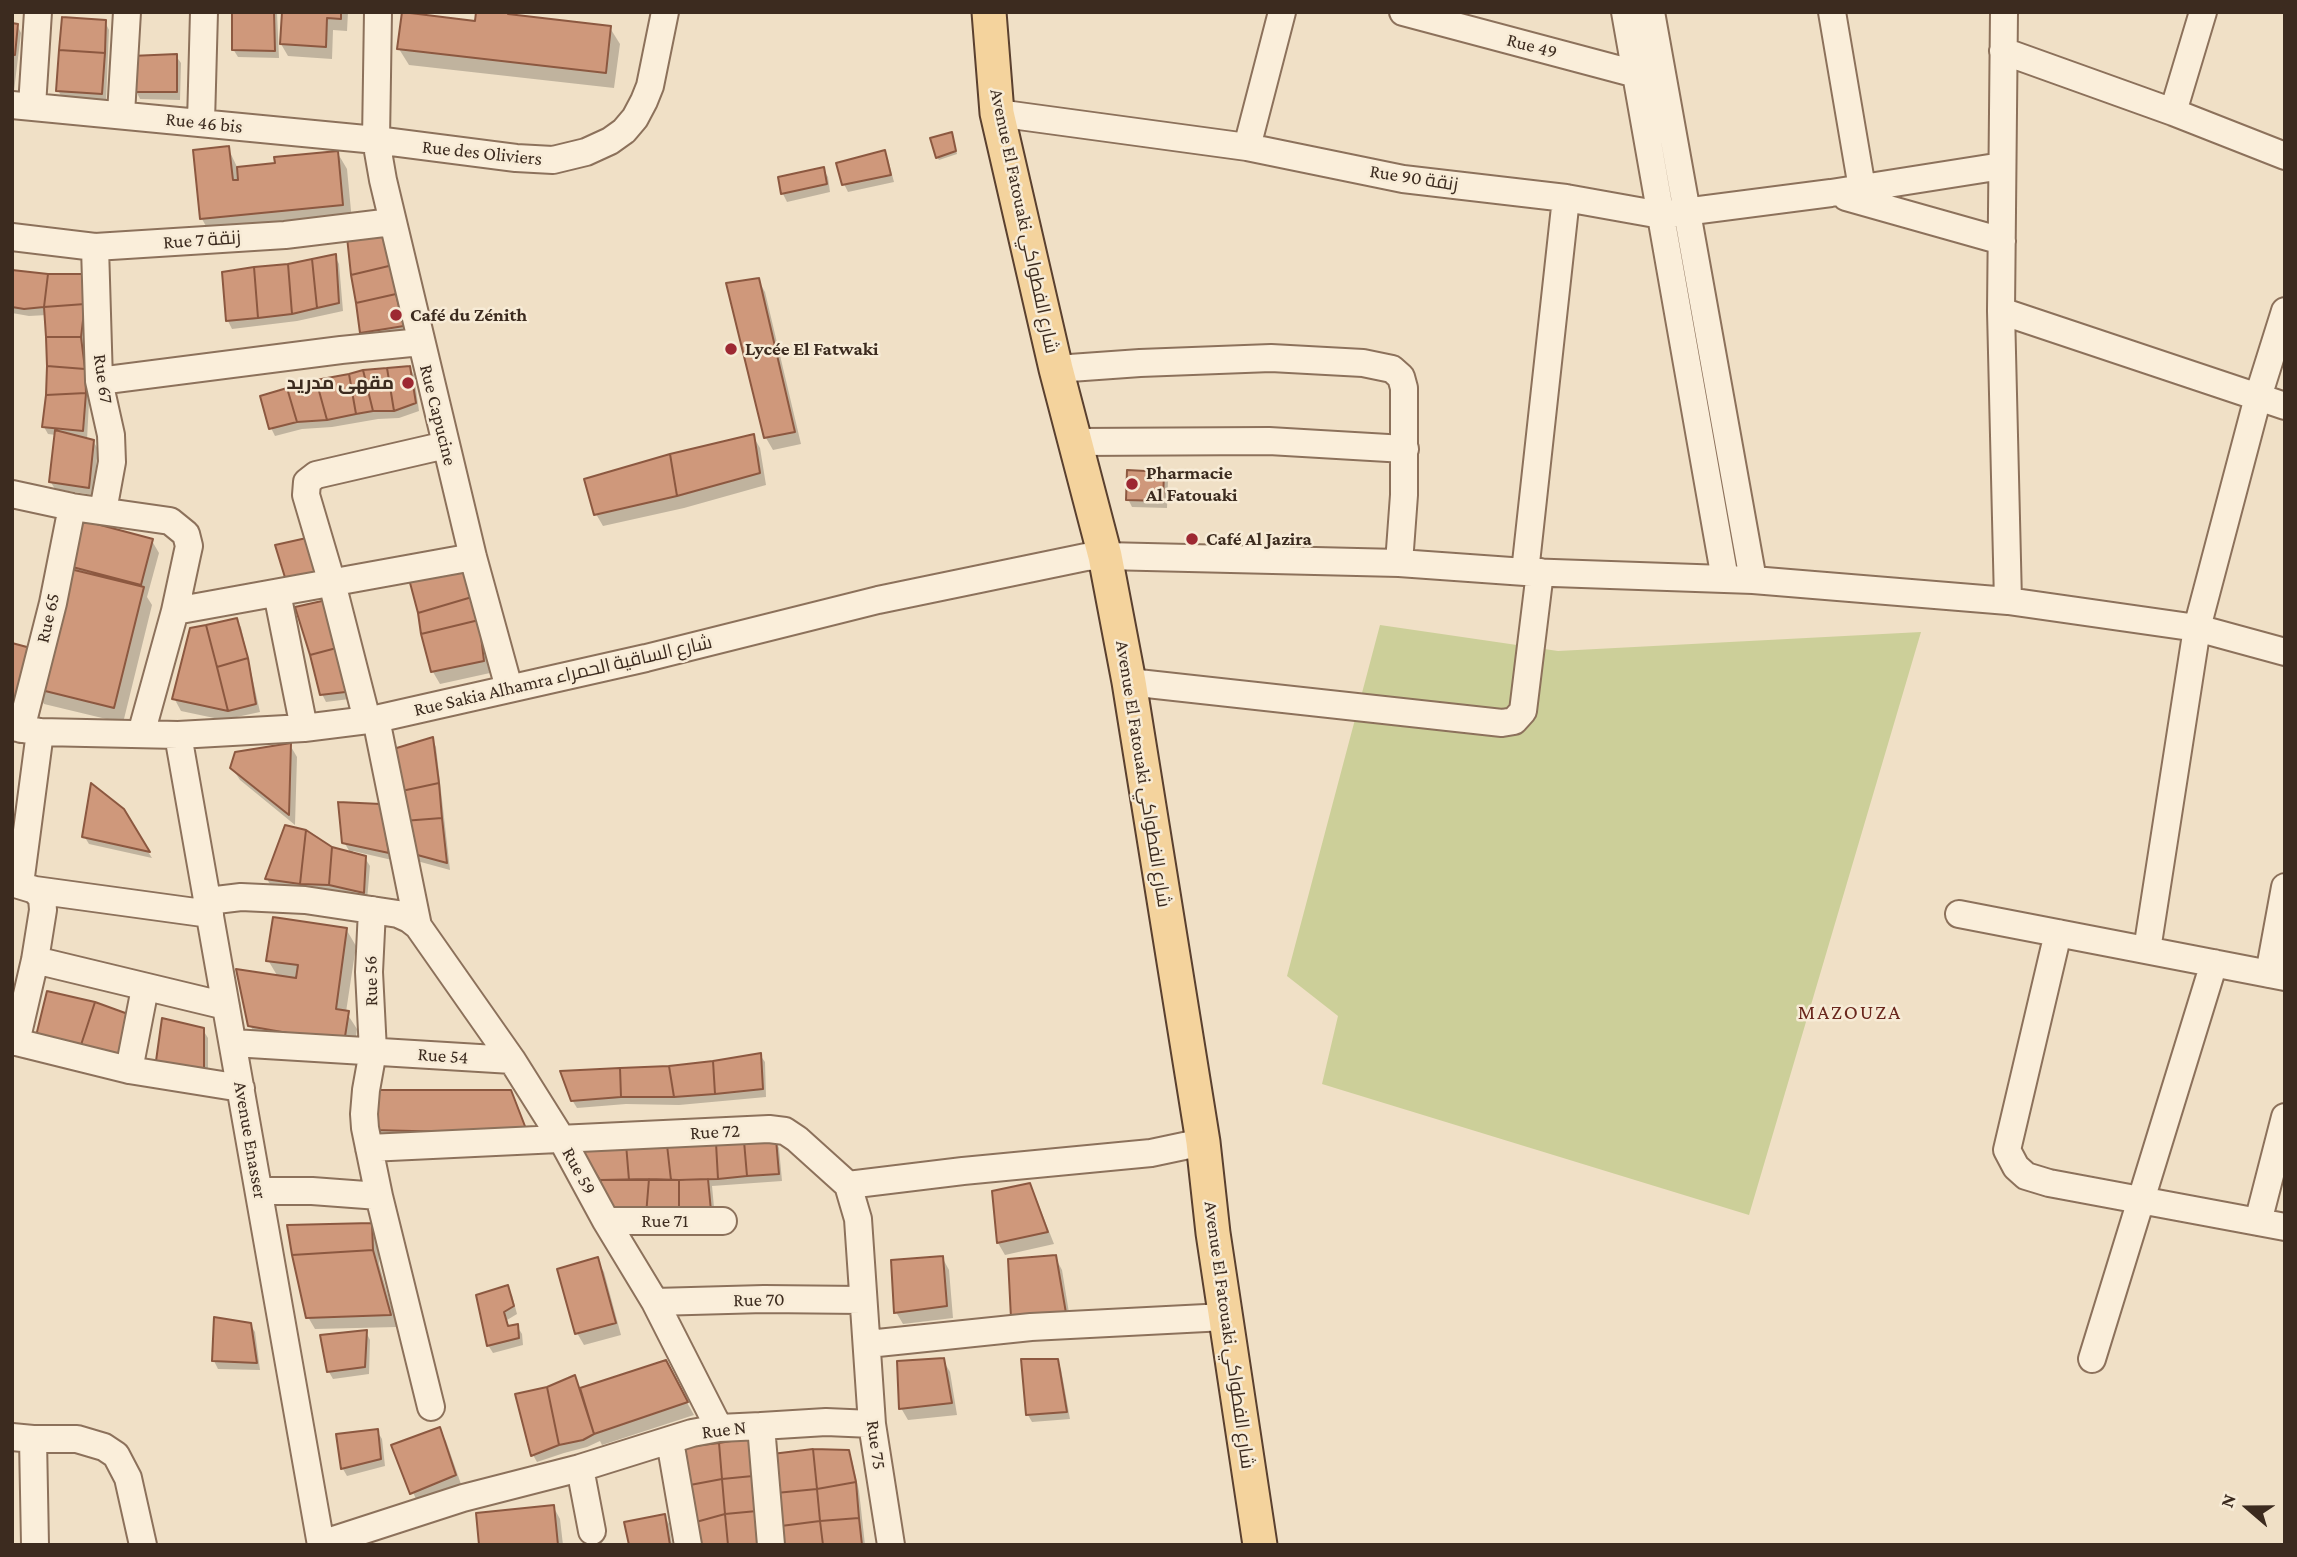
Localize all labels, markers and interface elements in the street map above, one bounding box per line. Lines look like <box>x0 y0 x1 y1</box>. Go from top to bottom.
street label: Rue 49 <box>1504 28 1560 64</box>
street label: Avenue El Fatouaki شارع الفطواكي <box>985 87 1063 355</box>
street label: Rue 46 bis <box>164 108 244 138</box>
street label: Rue des Oliviers <box>421 135 543 171</box>
street label: Rue 90 زنقة <box>1368 160 1460 196</box>
street label: Rue 7 زنقة <box>162 226 242 254</box>
place label: Café du Zénith <box>410 304 527 326</box>
marker: Café du Zénith <box>388 307 404 323</box>
place label: Lycée El Fatwaki <box>745 338 878 360</box>
marker: Lycée El Fatwaki <box>723 341 739 357</box>
street label: Rue 67 <box>88 353 118 405</box>
street label: Rue Capucine <box>414 362 462 468</box>
place label: مقهى مدريد <box>287 372 394 394</box>
marker: مقهى مدريد <box>400 375 416 391</box>
place label: Pharmacie Al Fatouaki <box>1146 462 1237 506</box>
marker: Pharmacie Al Fatouaki <box>1124 476 1140 492</box>
place label: Café Al Jazira <box>1206 528 1312 550</box>
marker: Café Al Jazira <box>1184 531 1200 547</box>
street label: Rue 65 <box>31 591 65 645</box>
street label: Rue Sakia Alhamra شارع الساقية الحمراء <box>412 631 714 721</box>
street label: Avenue El Fatouaki شارع الفطواكي <box>1111 639 1175 909</box>
street label: Rue 56 <box>359 955 383 1007</box>
district label: MAZOUZA <box>1799 1000 1901 1026</box>
street label: Rue 54 <box>417 1043 469 1069</box>
street label: Avenue Enasser <box>228 1079 272 1201</box>
street label: Rue 72 <box>689 1119 741 1145</box>
street label: Rue 59 <box>557 1143 601 1199</box>
street label: Avenue El Fatouaki شارع الفطواكي <box>1199 1200 1259 1470</box>
street label: Rue 71 <box>641 1210 689 1232</box>
street label: Rue 70 <box>733 1288 785 1312</box>
street label: Rue N <box>700 1416 748 1444</box>
street label: Rue 75 <box>861 1419 891 1471</box>
north arrow <box>2213 1473 2283 1543</box>
text: N <box>2216 1491 2240 1510</box>

